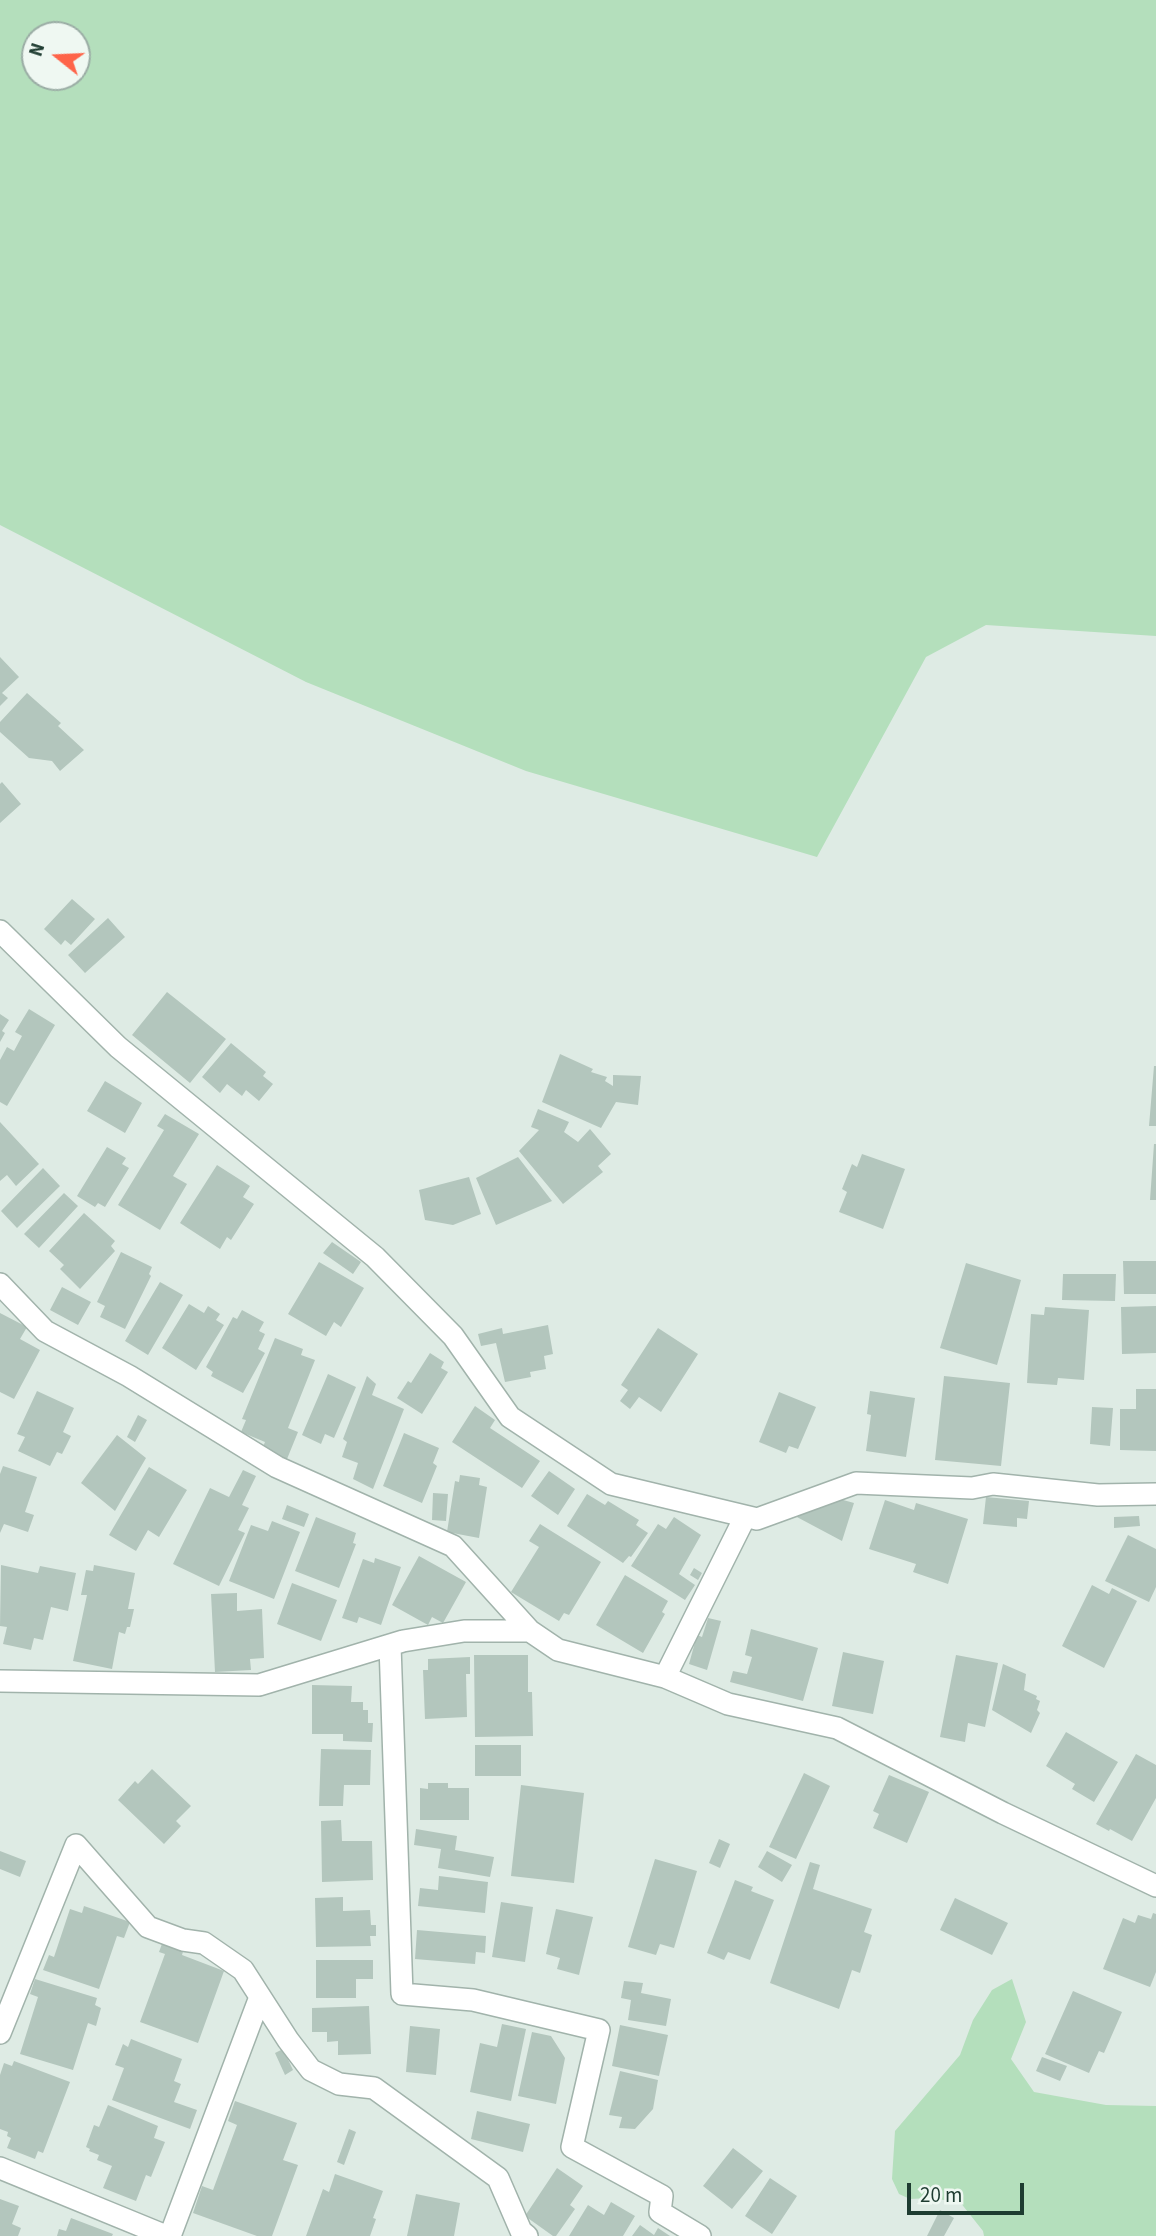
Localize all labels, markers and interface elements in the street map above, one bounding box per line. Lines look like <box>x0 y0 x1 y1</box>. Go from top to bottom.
north arrow <box>21 21 91 91</box>
text: N <box>23 40 52 60</box>
scale bar <box>911 2170 1028 2214</box>
text: 20 m <box>920 2180 962 2210</box>

